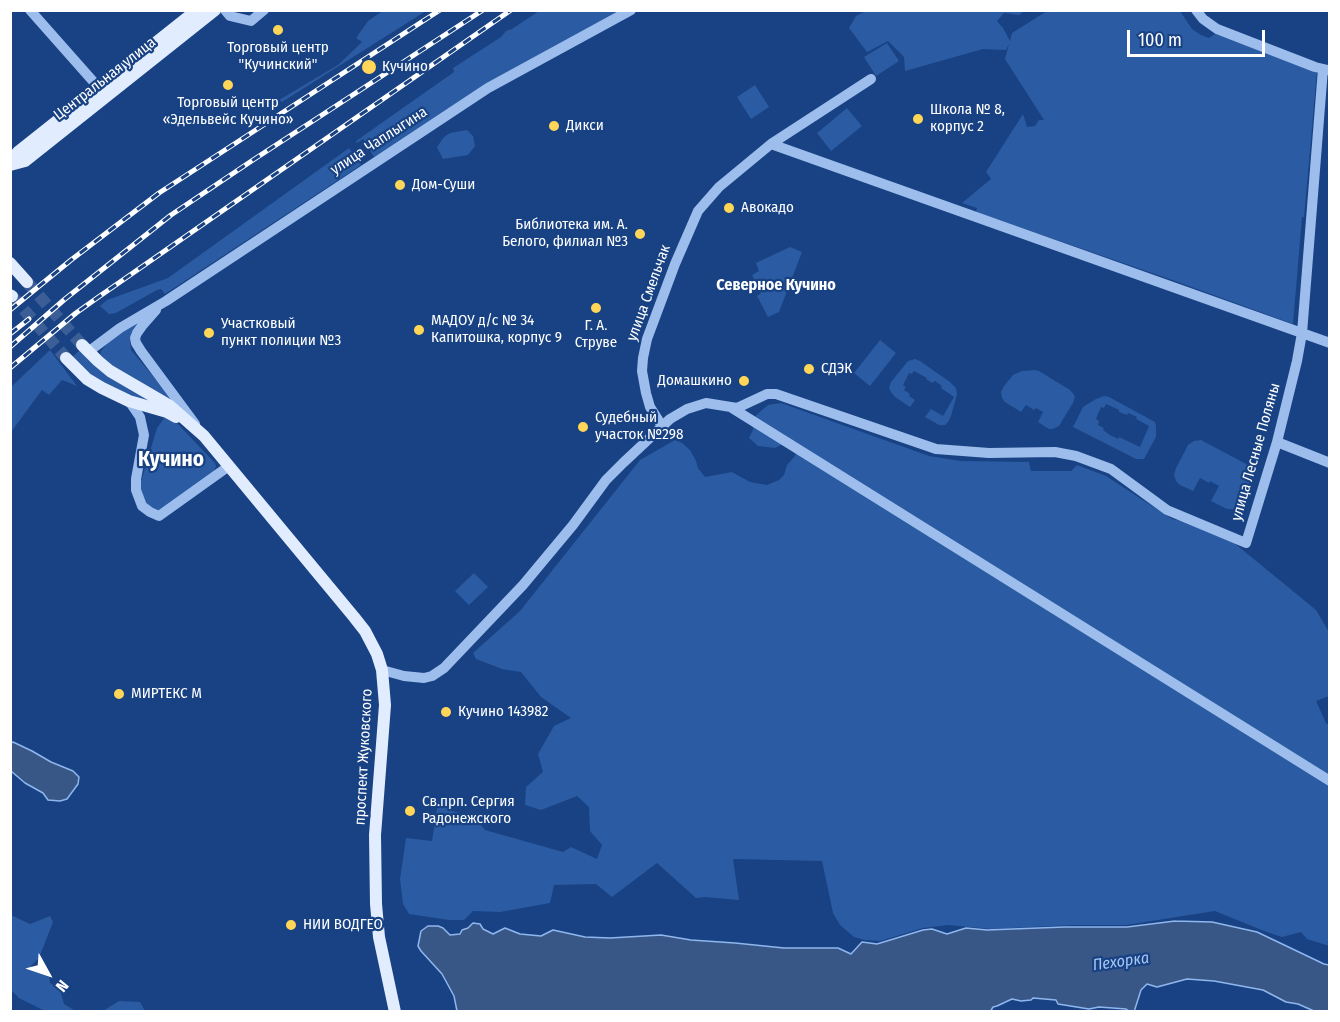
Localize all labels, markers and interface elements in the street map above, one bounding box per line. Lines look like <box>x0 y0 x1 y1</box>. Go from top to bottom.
scale bar <box>1130 18 1268 56</box>
marker: Торговый центр "Кучинский" <box>271 23 285 37</box>
text: 100 m <box>1138 29 1182 51</box>
street label: Центральная улица <box>50 34 160 124</box>
place label: Торговый центр "Кучинский" <box>227 39 329 74</box>
marker: Кучино <box>360 58 378 76</box>
place label: Кучино <box>382 58 428 76</box>
marker: Торговый центр «Эдельвейс Кучино» <box>221 78 235 92</box>
place label: Торговый центр «Эдельвейс Кучино» <box>163 94 293 129</box>
place label: Школа № 8, корпус 2 <box>930 101 1005 136</box>
street label: улица Чаплыгина <box>327 103 431 179</box>
marker: Школа № 8, корпус 2 <box>911 112 925 126</box>
place label: Дикси <box>566 117 604 135</box>
marker: Дикси <box>547 119 561 133</box>
place label: Дом-Суши <box>412 176 475 194</box>
marker: Дом-Суши <box>393 178 407 192</box>
place label: Авокадо <box>741 199 794 217</box>
marker: Авокадо <box>722 201 736 215</box>
place label: Библиотека им. А. Белого, филиал №3 <box>502 216 628 251</box>
marker: Библиотека им. А. Белого, филиал №3 <box>633 227 647 241</box>
street label: улица Смельчак <box>623 242 675 344</box>
district label: Северное Кучино <box>716 276 836 296</box>
marker: Г. А. Струве <box>589 301 603 315</box>
place label: МАДОУ д/с № 34 Капитошка, корпус 9 <box>431 312 562 347</box>
place label: Участковый пункт полиции №3 <box>221 315 341 350</box>
place label: Г. А. Струве <box>575 317 617 352</box>
marker: МАДОУ д/с № 34 Капитошка, корпус 9 <box>412 323 426 337</box>
marker: Участковый пункт полиции №3 <box>202 326 216 340</box>
place label: СДЭК <box>821 360 852 378</box>
marker: СДЭК <box>802 362 816 376</box>
place label: Домашкино <box>658 372 732 390</box>
marker: Домашкино <box>737 374 751 388</box>
street label: улица Лесные Поляны <box>1228 381 1284 523</box>
place label: Судебный участок №298 <box>595 409 683 444</box>
marker: Судебный участок №298 <box>576 420 590 434</box>
district label: Кучино <box>138 447 204 473</box>
place label: МИРТЕКС М <box>131 685 202 703</box>
marker: МИРТЕКС М <box>112 687 126 701</box>
street label: проспект Жуковского <box>351 688 377 826</box>
place label: Кучино 143982 <box>458 703 548 721</box>
marker: Кучино 143982 <box>439 705 453 719</box>
place label: Св.прп. Сергия Радонежского <box>422 793 515 828</box>
marker: Св.прп. Сергия Радонежского <box>403 804 417 818</box>
place label: НИИ ВОДГЕО <box>303 916 383 934</box>
marker: НИИ ВОДГЕО <box>284 918 298 932</box>
north arrow <box>18 944 78 1004</box>
water label: Пехорка <box>1092 949 1150 975</box>
text: N <box>52 976 73 996</box>

